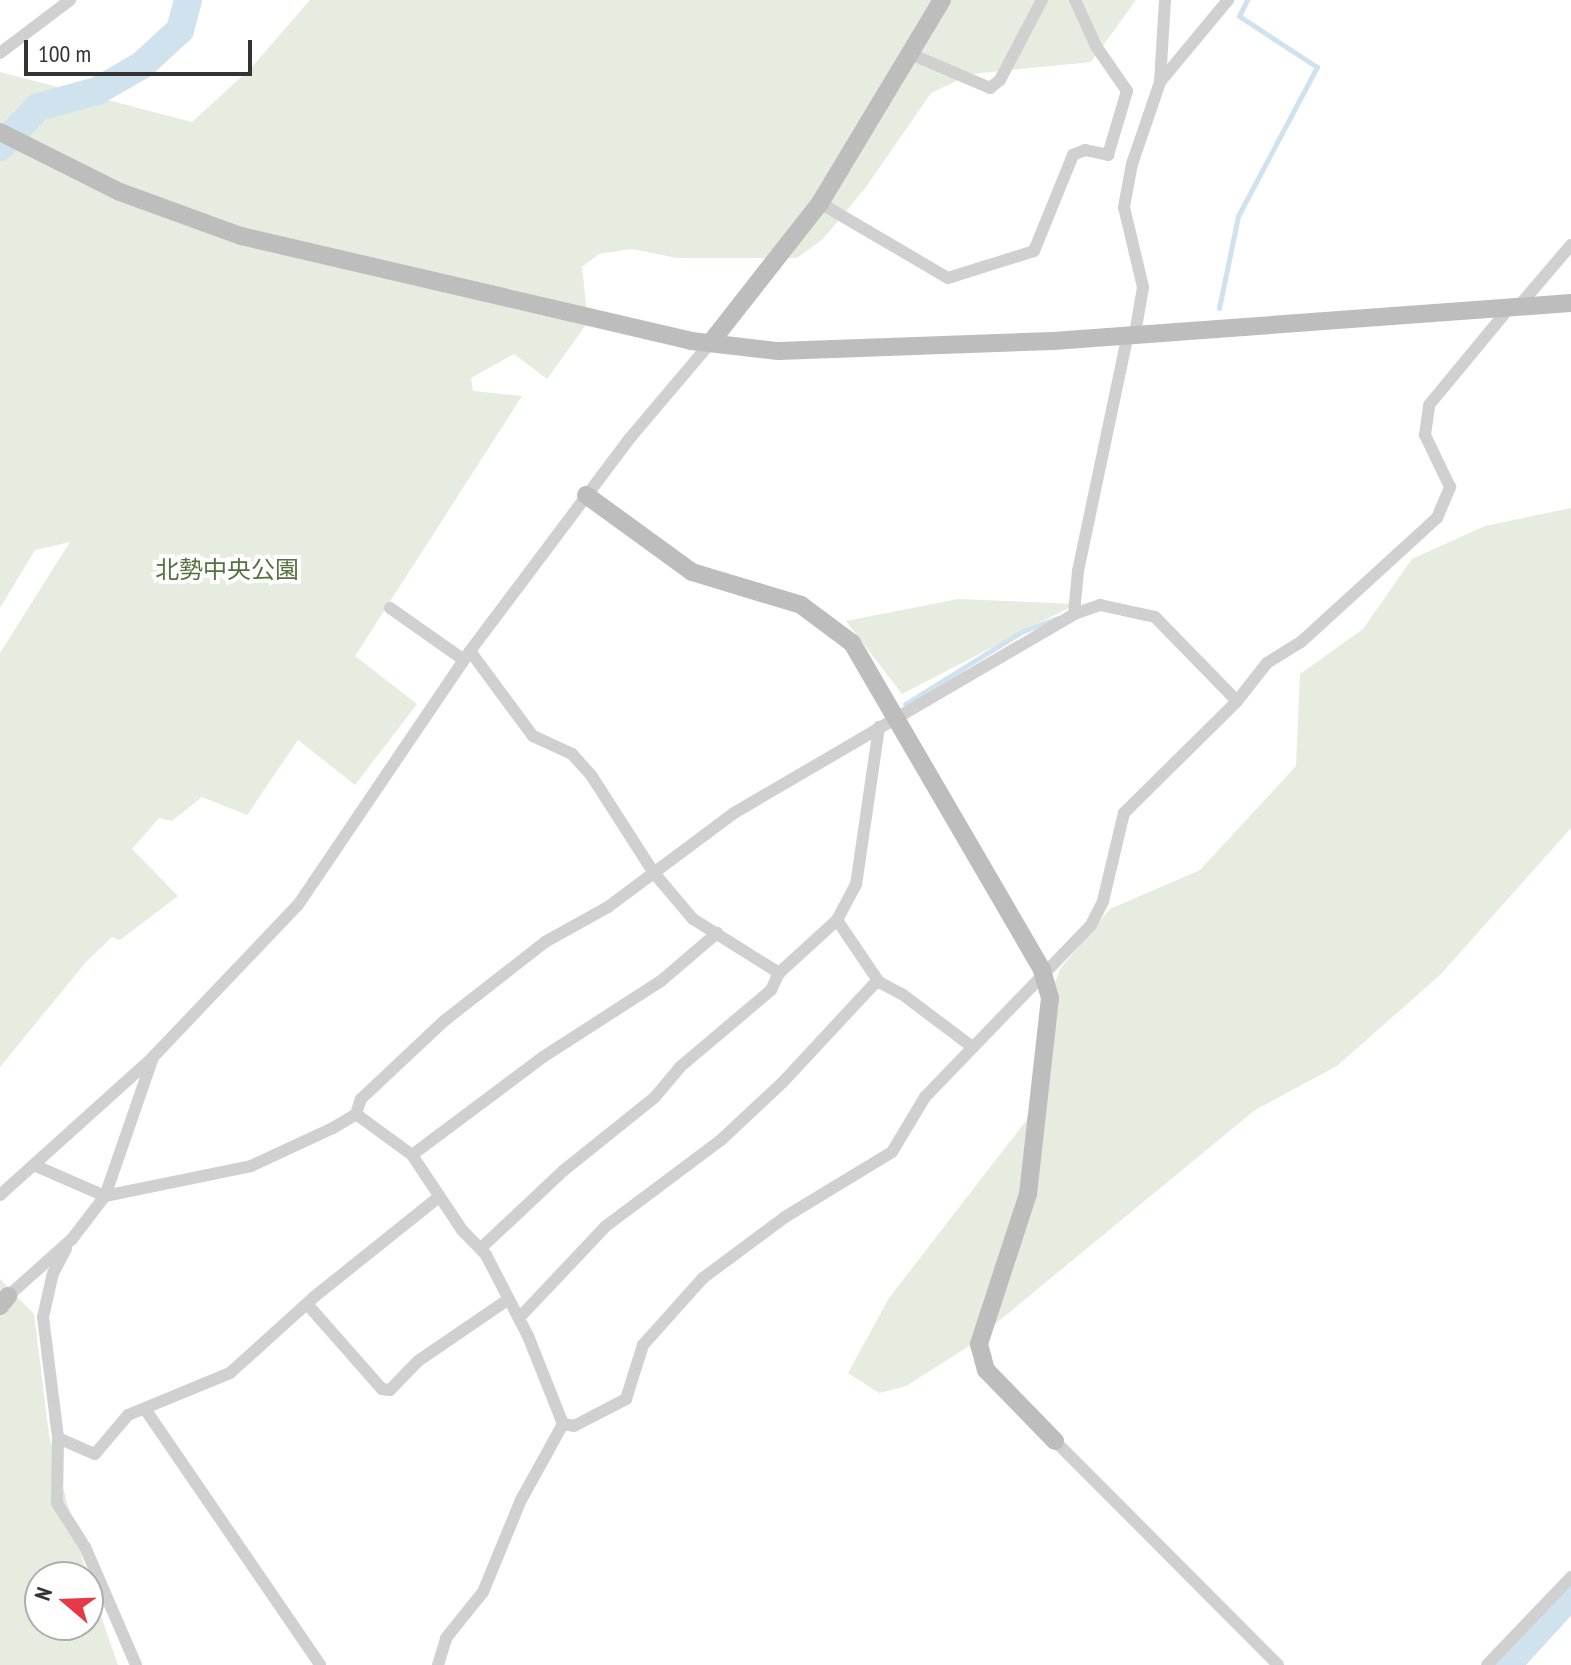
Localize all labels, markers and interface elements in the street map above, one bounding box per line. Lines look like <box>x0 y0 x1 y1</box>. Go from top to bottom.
scale bar <box>28 24 256 74</box>
text: 100 m <box>38 38 91 69</box>
park label: 北勢中央公園 <box>155 556 299 584</box>
north arrow <box>24 1561 104 1641</box>
text: N <box>28 1584 58 1604</box>

